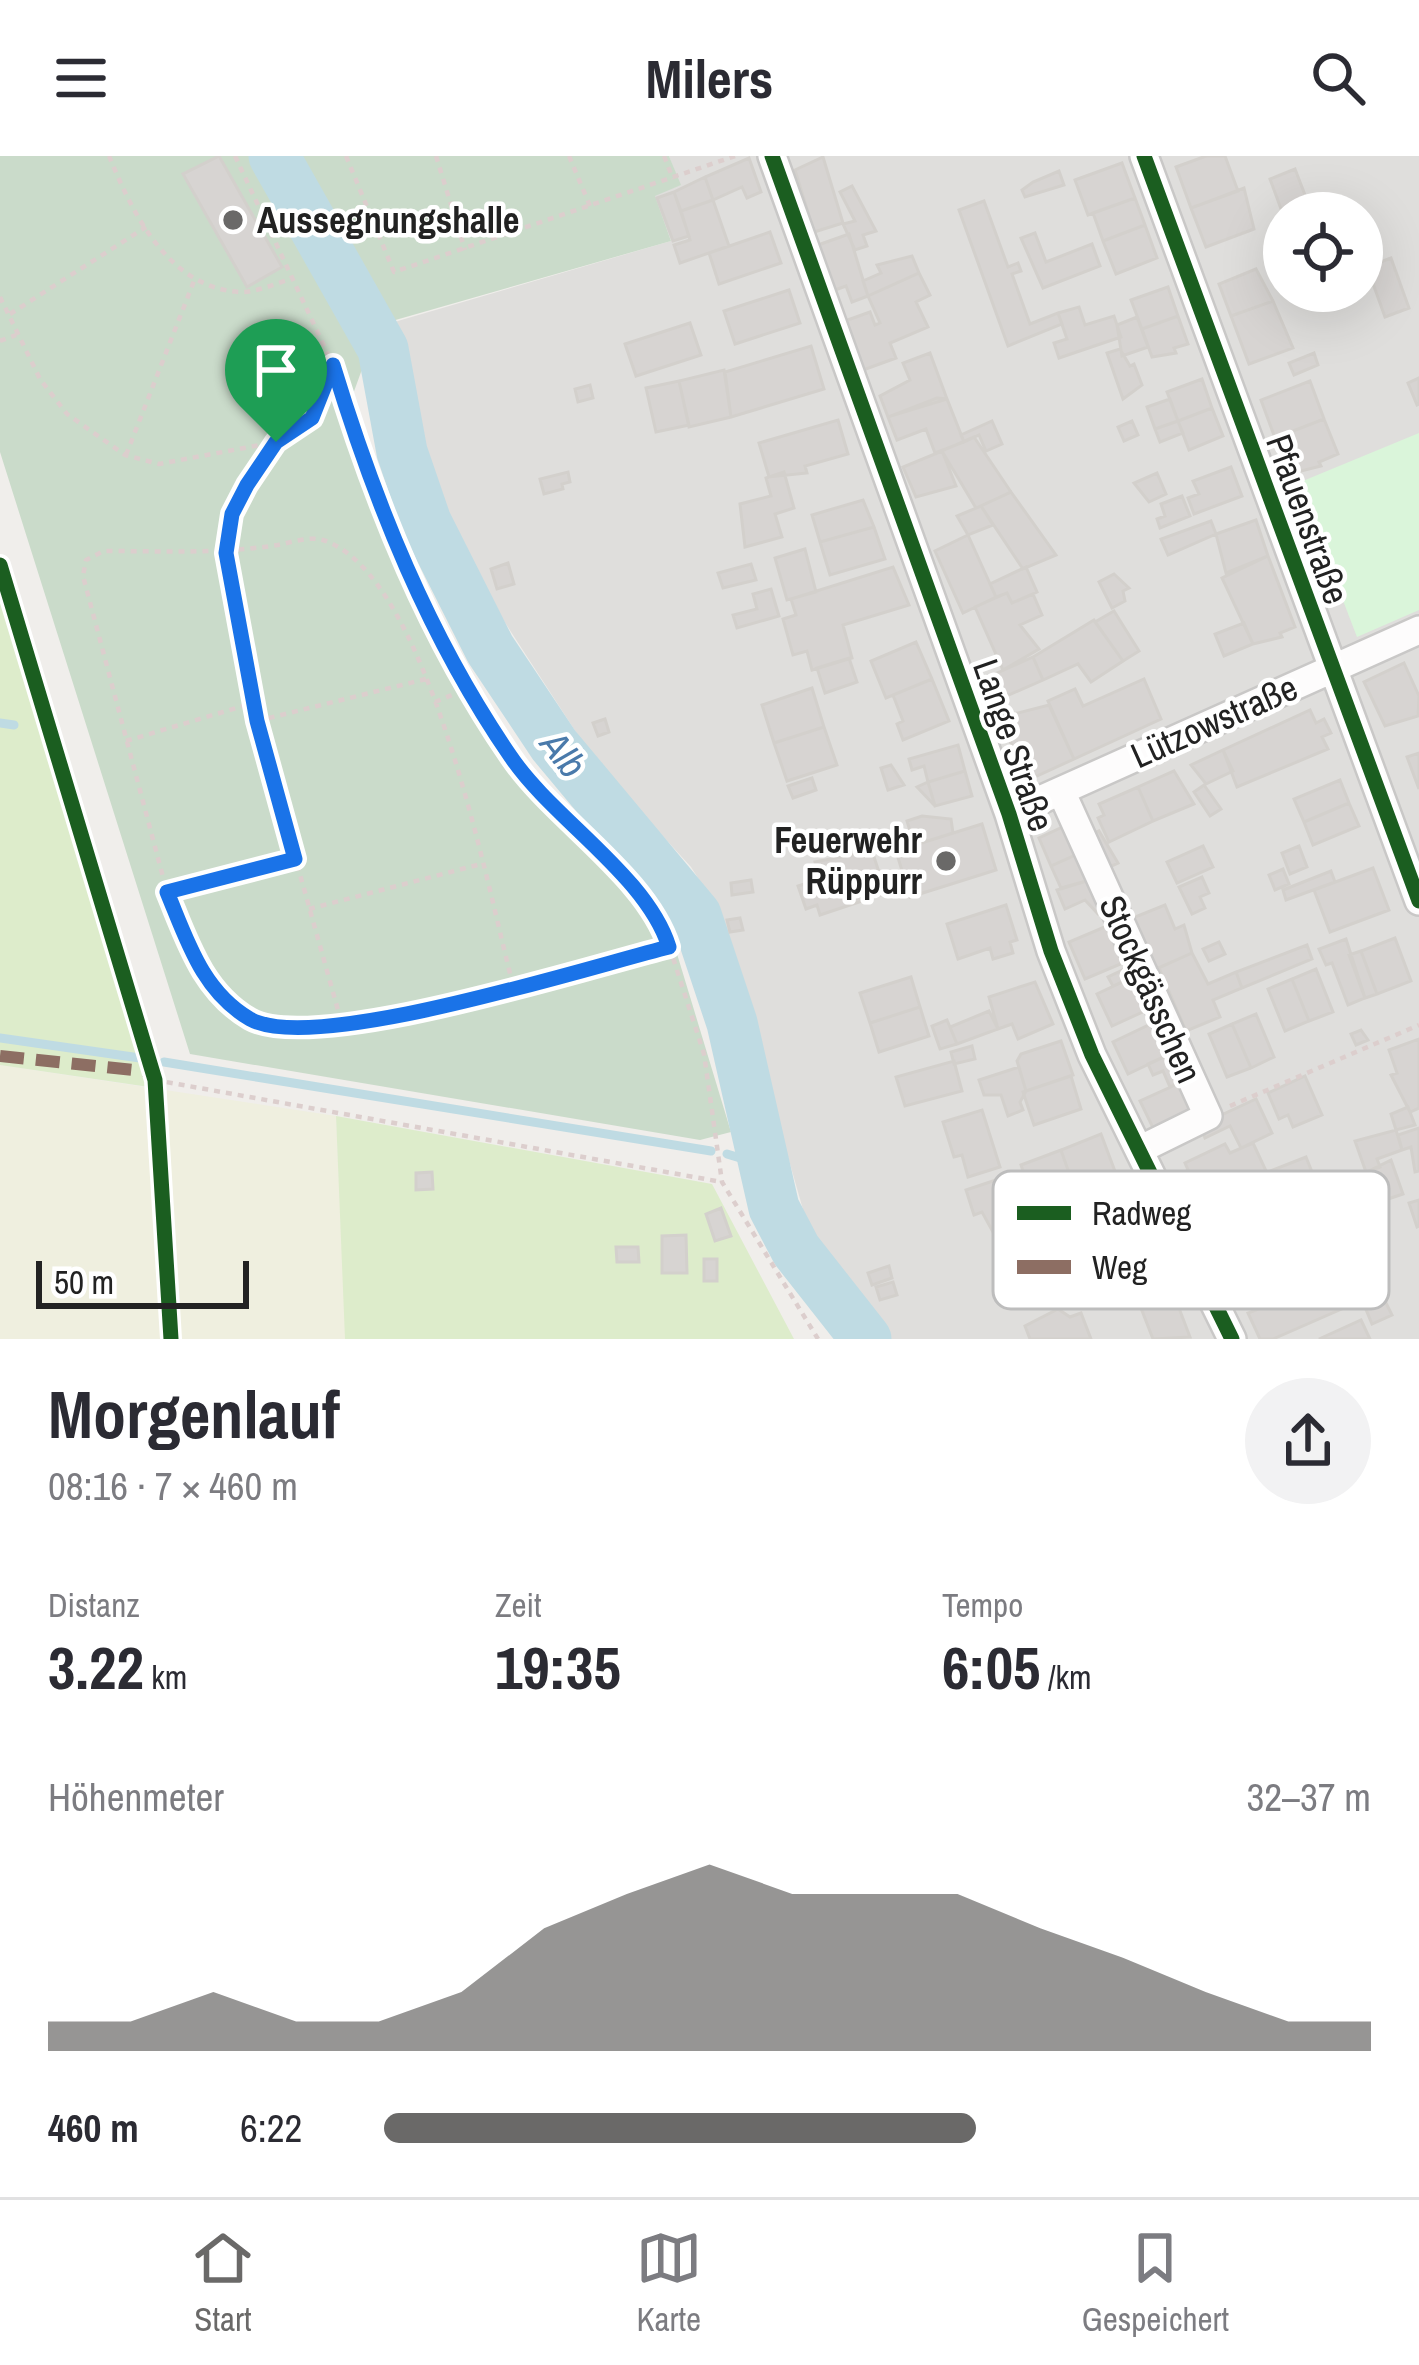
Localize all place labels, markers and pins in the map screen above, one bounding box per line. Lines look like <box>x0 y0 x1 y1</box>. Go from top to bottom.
place label: Aussegnungshalle <box>257 196 519 244</box>
marker: Aussegnungshalle <box>220 207 246 233</box>
pin <box>225 319 327 442</box>
place label: Feuerwehr Rüppurr <box>774 816 923 905</box>
marker: Feuerwehr Rüppurr <box>933 848 959 874</box>

